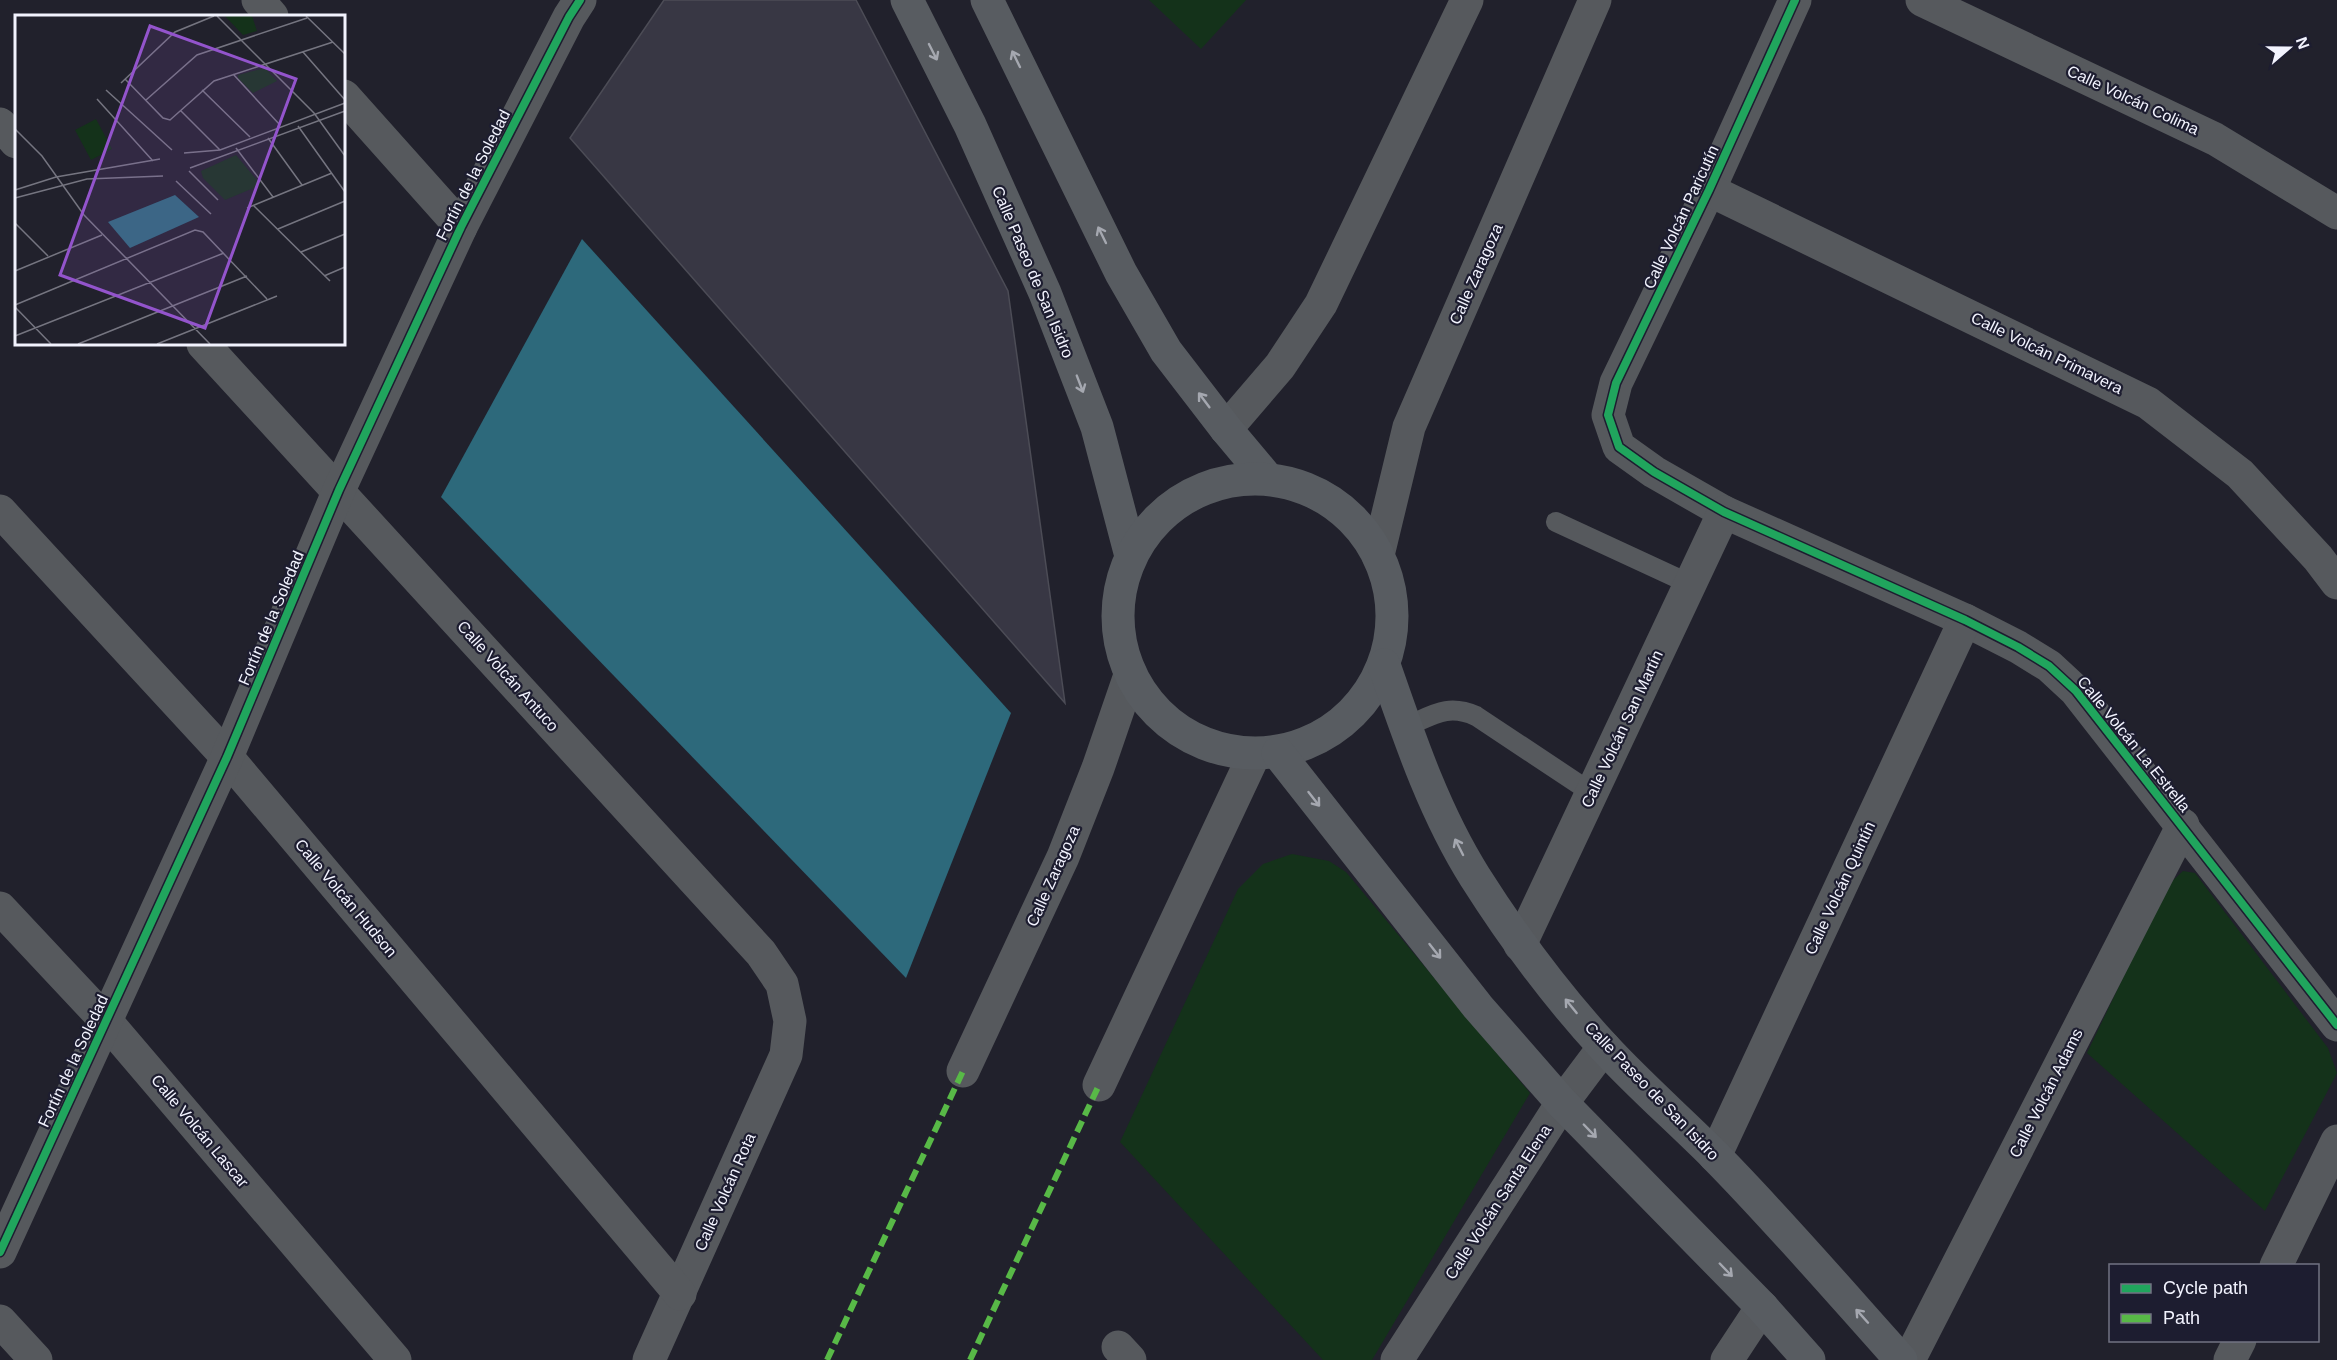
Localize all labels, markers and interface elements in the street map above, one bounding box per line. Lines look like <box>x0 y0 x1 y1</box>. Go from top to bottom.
inset map <box>15 15 345 345</box>
north arrow <box>2259 18 2319 78</box>
text: N <box>2293 35 2313 51</box>
one-way arrow <box>928 43 940 61</box>
one-way arrow <box>1010 51 1022 69</box>
street label: Calle Volcán Colima <box>2065 62 2202 138</box>
street label: Fortín de la Soledad <box>433 107 513 243</box>
street label: Calle Volcán Paricutín <box>1640 142 1722 292</box>
street label: Calle Paseo de San Isidro <box>989 184 1077 361</box>
street label: Calle Zaragoza <box>1446 221 1506 327</box>
one-way arrow <box>1096 226 1107 244</box>
street label: Calle Volcán Primavera <box>1969 309 2126 397</box>
one-way arrow <box>1075 374 1086 393</box>
one-way arrow <box>1197 393 1210 409</box>
street label: Fortín de la Soledad <box>235 548 307 688</box>
street label: Calle Volcán Antuco <box>454 617 562 735</box>
street label: Calle Volcán San Martín <box>1578 648 1666 810</box>
street label: Calle Volcán La Estrella <box>2074 673 2194 815</box>
one-way arrow <box>1308 790 1321 806</box>
street label: Calle Volcán Quintín <box>1802 819 1878 957</box>
street label: Calle Zaragoza <box>1023 823 1083 929</box>
street label: Calle Volcán Hudson <box>292 836 400 960</box>
one-way arrow <box>1453 838 1464 856</box>
one-way arrow <box>1429 943 1442 959</box>
street label: Fortín de la Soledad <box>35 992 111 1130</box>
one-way arrow <box>1564 998 1577 1014</box>
street label: Calle Paseo de San Isidro <box>1582 1019 1722 1164</box>
street label: Calle Volcán Adams <box>2006 1026 2086 1160</box>
street label: Calle Volcán Lascar <box>148 1071 252 1191</box>
street label: Calle Volcán Santa Elena <box>1442 1122 1554 1282</box>
one-way arrow <box>1582 1123 1597 1138</box>
street label: Calle Volcán Rota <box>691 1130 759 1254</box>
one-way arrow <box>1719 1263 1733 1278</box>
legend <box>2109 1264 2319 1342</box>
text: Cycle path <box>2163 1278 2248 1298</box>
text: Path <box>2163 1308 2200 1328</box>
one-way arrow <box>1855 1309 1869 1324</box>

